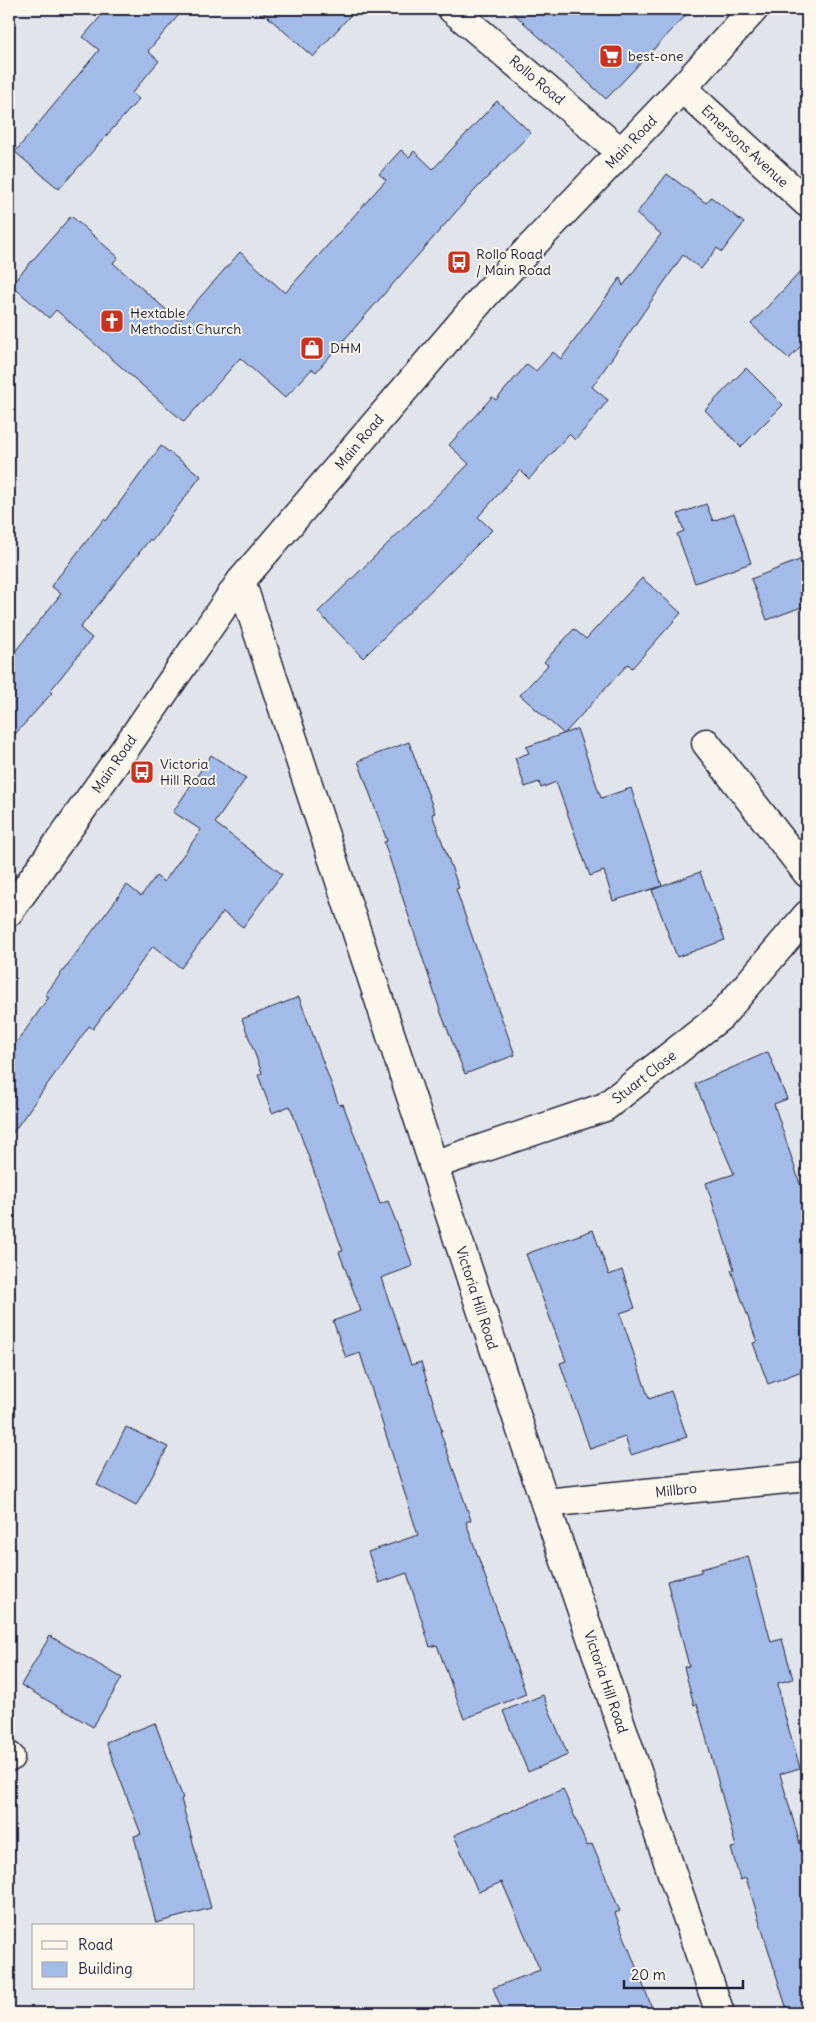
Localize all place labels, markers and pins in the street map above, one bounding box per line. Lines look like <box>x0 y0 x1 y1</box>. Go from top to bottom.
supermarket icon: best-one <box>598 43 624 69</box>
place label: best-one <box>628 47 684 65</box>
place label: Rollo Road / Main Road <box>476 245 551 279</box>
bus stop icon: Rollo Road / Main Road <box>446 249 472 275</box>
place label: Hextable Methodist Church <box>130 304 241 338</box>
church icon: Hextable Methodist Church <box>99 308 125 334</box>
shop icon: DHM <box>299 335 325 361</box>
place label: DHM <box>330 339 361 357</box>
place label: Victoria Hill Road <box>160 755 216 789</box>
bus stop icon: Victoria Hill Road <box>129 759 155 785</box>

